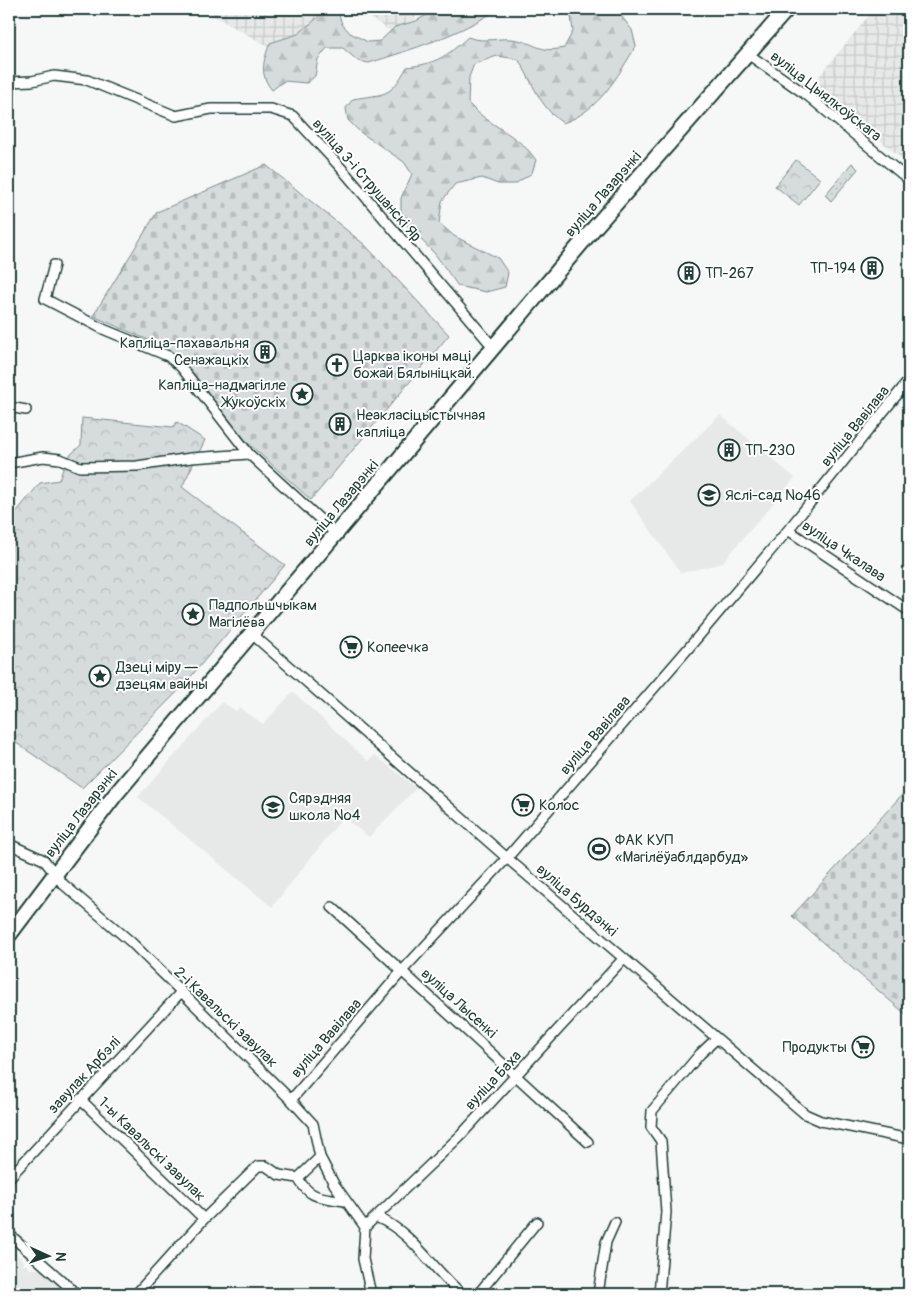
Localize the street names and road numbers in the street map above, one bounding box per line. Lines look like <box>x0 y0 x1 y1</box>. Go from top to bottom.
street label: вуліца Цыялкоўскага <box>766 47 885 146</box>
street label: вуліца 3-і Струшанскі Яр <box>308 115 425 246</box>
street label: вуліца Лазарэнкі <box>561 147 646 241</box>
street label: вуліца Вавілава <box>817 382 894 471</box>
street label: вуліца Лазарэнкі <box>300 456 383 550</box>
street label: вуліца Чкалава <box>798 516 889 586</box>
street label: вуліца Вавілава <box>556 692 635 779</box>
street label: вуліца Лазарэнкі <box>41 765 122 861</box>
street label: вуліца Бурдэнкі <box>532 860 621 941</box>
street label: 2-і Кавальскі завулак <box>170 963 282 1072</box>
street label: вуліца Лысенкі <box>417 964 501 1043</box>
street label: вуліца Вавілава <box>287 995 366 1082</box>
street label: завулак Арбэлі <box>44 1033 125 1118</box>
street label: вуліца Баха <box>461 1047 526 1114</box>
street label: 1-ы Кавальскі завулак <box>94 1093 209 1206</box>

